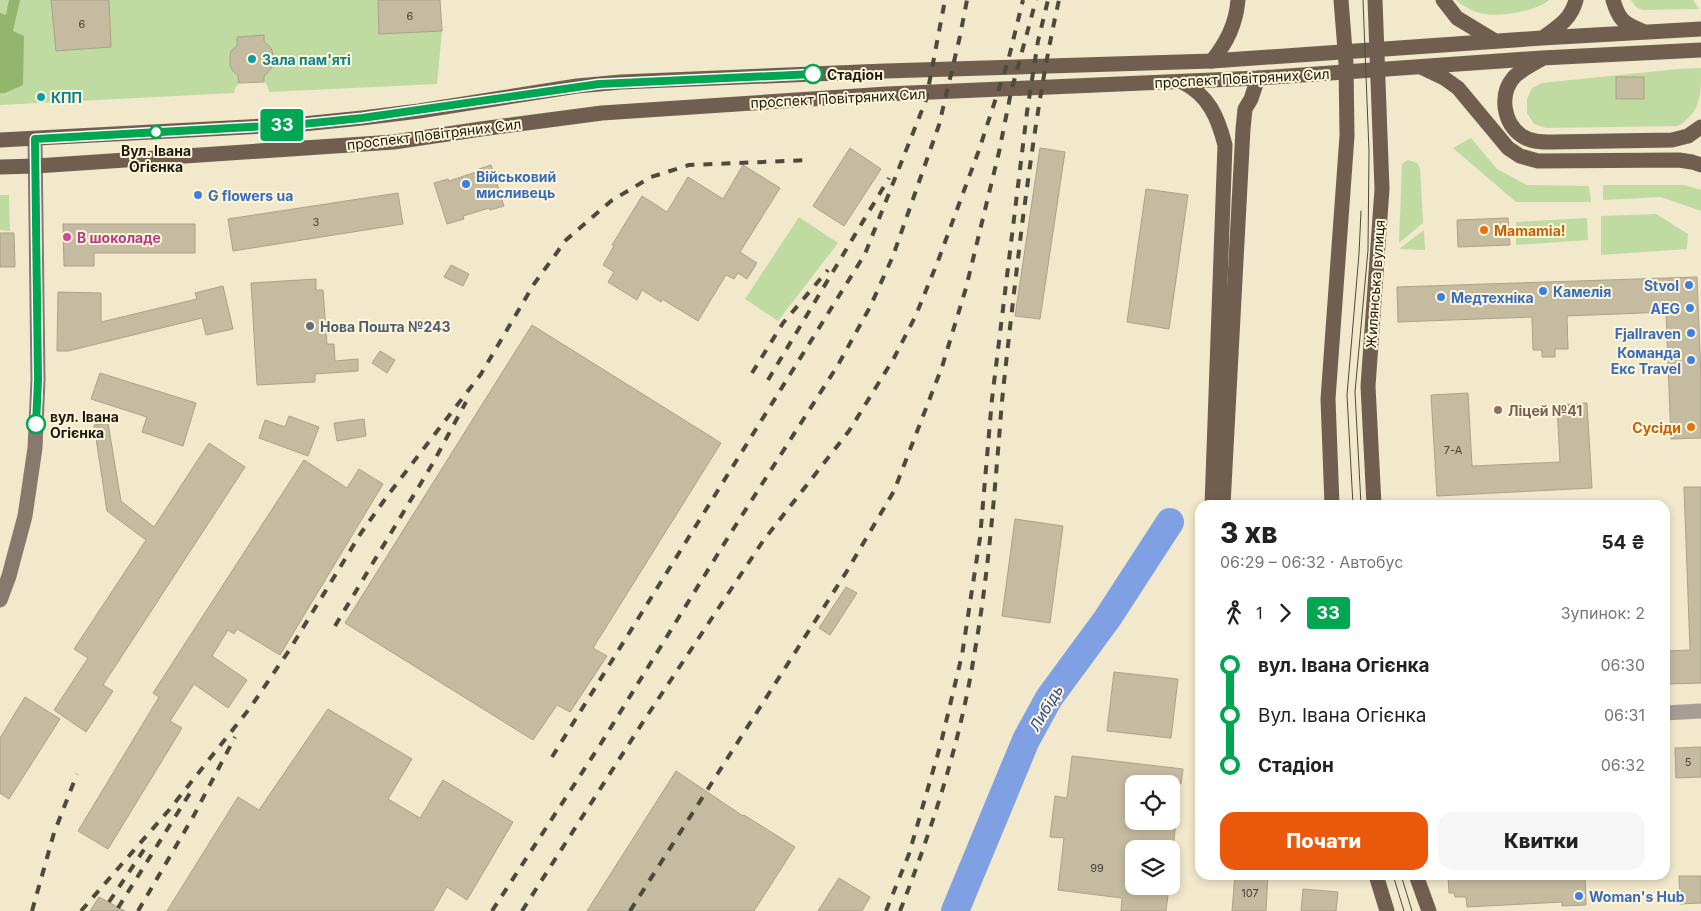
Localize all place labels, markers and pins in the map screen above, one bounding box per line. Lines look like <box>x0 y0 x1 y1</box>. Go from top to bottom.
place label: Зала пам'яті <box>262 51 351 68</box>
marker: Зала пам'яті <box>246 53 258 65</box>
marker: Стадіон <box>803 64 823 84</box>
place label: Стадіон <box>827 66 883 83</box>
place label: КПП <box>51 89 82 106</box>
marker: КПП <box>35 91 47 103</box>
marker: Вул. Івана Огієнка <box>149 125 163 139</box>
place label: Вул. Івана Огієнка <box>121 142 191 175</box>
place label: Військовий мисливець <box>476 168 556 201</box>
marker: Військовий мисливець <box>460 178 472 190</box>
place label: G flowers ua <box>208 187 293 204</box>
marker: G flowers ua <box>192 189 204 201</box>
place label: Mamamia! <box>1494 222 1566 239</box>
marker: Mamamia! <box>1478 224 1490 236</box>
place label: В шоколаде <box>77 229 161 246</box>
marker: В шоколаде <box>61 231 73 243</box>
place label: Stvol <box>1644 277 1679 294</box>
marker: Stvol <box>1683 279 1695 291</box>
place label: Камелія <box>1553 283 1611 300</box>
marker: Камелія <box>1537 285 1549 297</box>
place label: Медтехніка <box>1451 289 1534 306</box>
marker: Медтехніка <box>1435 291 1447 303</box>
place label: AEG <box>1651 300 1680 317</box>
marker: AEG <box>1684 302 1696 314</box>
place label: Нова Пошта №243 <box>320 318 451 335</box>
marker: Нова Пошта №243 <box>304 320 316 332</box>
place label: Fjallraven <box>1615 325 1681 342</box>
marker: Fjallraven <box>1685 327 1697 339</box>
place label: Команда Екс Travel <box>1611 344 1681 377</box>
marker: Команда Екс Travel <box>1685 354 1697 366</box>
place label: Ліцей №41 <box>1508 402 1582 419</box>
marker: Ліцей №41 <box>1492 404 1504 416</box>
place label: вул. Івана Огієнка <box>50 408 119 441</box>
marker: вул. Івана Огієнка <box>26 414 46 434</box>
place label: Сусіди <box>1632 419 1681 436</box>
marker: Сусіди <box>1685 421 1697 433</box>
place label: Woman's Hub <box>1589 888 1685 905</box>
marker: Woman's Hub <box>1573 890 1585 902</box>

